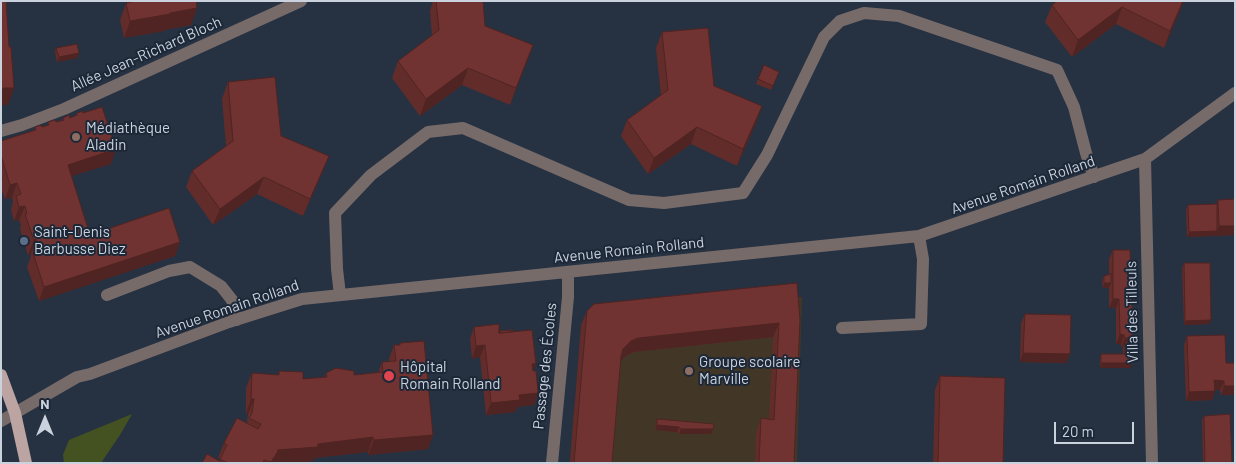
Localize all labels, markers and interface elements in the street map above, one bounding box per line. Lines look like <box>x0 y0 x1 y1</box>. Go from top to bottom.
street label: Allée Jean-Richard Bloch <box>68 13 224 95</box>
place label: Médiathèque Aladin <box>86 119 170 154</box>
marker: Médiathèque Aladin <box>70 131 82 143</box>
street label: Avenue Romain Rolland <box>949 152 1097 218</box>
place label: Saint-Denis Barbusse Diez <box>34 223 126 258</box>
street label: Avenue Romain Rolland <box>553 233 705 267</box>
marker: Saint-Denis Barbusse Diez <box>18 235 30 247</box>
street label: Villa des Tilleuls <box>1122 261 1142 363</box>
street label: Avenue Romain Rolland <box>153 276 301 342</box>
street label: Passage des Écoles <box>529 302 561 430</box>
place label: Groupe scolaire Marville <box>699 353 800 388</box>
place label: Hôpital Romain Rolland <box>400 358 500 393</box>
marker: Groupe scolaire Marville <box>683 365 695 377</box>
marker: Hôpital Romain Rolland <box>382 369 396 383</box>
north arrow <box>20 394 70 444</box>
text: N <box>40 395 50 412</box>
scale bar <box>1056 412 1136 444</box>
text: 20 m <box>1062 422 1094 440</box>

